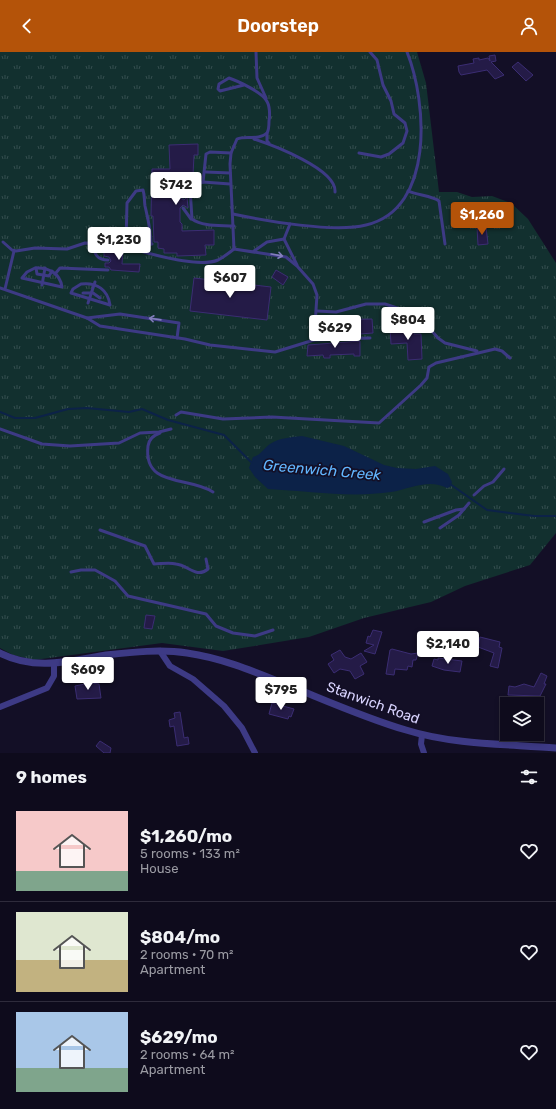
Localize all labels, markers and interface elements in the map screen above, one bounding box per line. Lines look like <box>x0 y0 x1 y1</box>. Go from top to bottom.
icon: back <box>16 15 38 37</box>
text: Doorstep <box>237 15 319 37</box>
icon: person <box>518 15 540 37</box>
pin: $742 <box>152 172 200 206</box>
text: $742 <box>159 177 193 192</box>
pin: $1,260 <box>449 202 515 236</box>
text: $1,260 <box>460 207 504 222</box>
pin: $1,230 <box>86 227 152 261</box>
text: $1,230 <box>97 232 141 247</box>
one-way arrow <box>270 252 283 260</box>
pin: $607 <box>206 265 254 299</box>
text: $607 <box>213 270 247 285</box>
pin: $804 <box>384 307 432 341</box>
text: $804 <box>390 312 426 327</box>
one-way arrow <box>149 315 162 323</box>
pin: $629 <box>311 315 359 349</box>
text: $629 <box>318 320 352 335</box>
water label: Greenwich Creek <box>262 456 382 484</box>
pin: $2,140 <box>415 631 481 665</box>
text: $2,140 <box>426 636 470 651</box>
pin: $609 <box>64 657 112 691</box>
text: $609 <box>71 662 105 677</box>
pin: $795 <box>257 677 305 711</box>
street label: Stanwich Road <box>324 678 422 728</box>
text: $795 <box>265 682 297 697</box>
map controls <box>500 697 544 741</box>
button: layers <box>500 697 544 741</box>
icon: filters <box>518 766 540 788</box>
text: 9 homes <box>16 767 87 787</box>
text: $1,260/mo <box>140 826 232 846</box>
icon: home <box>48 827 96 875</box>
icon: heart <box>518 840 540 862</box>
text: 5 rooms · 133 m² <box>140 846 240 861</box>
text: House <box>140 861 178 876</box>
text: $804/mo <box>140 927 220 947</box>
icon: home <box>48 928 96 976</box>
icon: heart <box>518 941 540 963</box>
text: 2 rooms · 70 m² <box>140 947 234 962</box>
text: Apartment <box>140 962 205 977</box>
text: $629/mo <box>140 1027 218 1047</box>
icon: home <box>48 1028 96 1076</box>
icon: heart <box>518 1041 540 1063</box>
text: 2 rooms · 64 m² <box>140 1047 235 1062</box>
text: Apartment <box>140 1062 205 1077</box>

